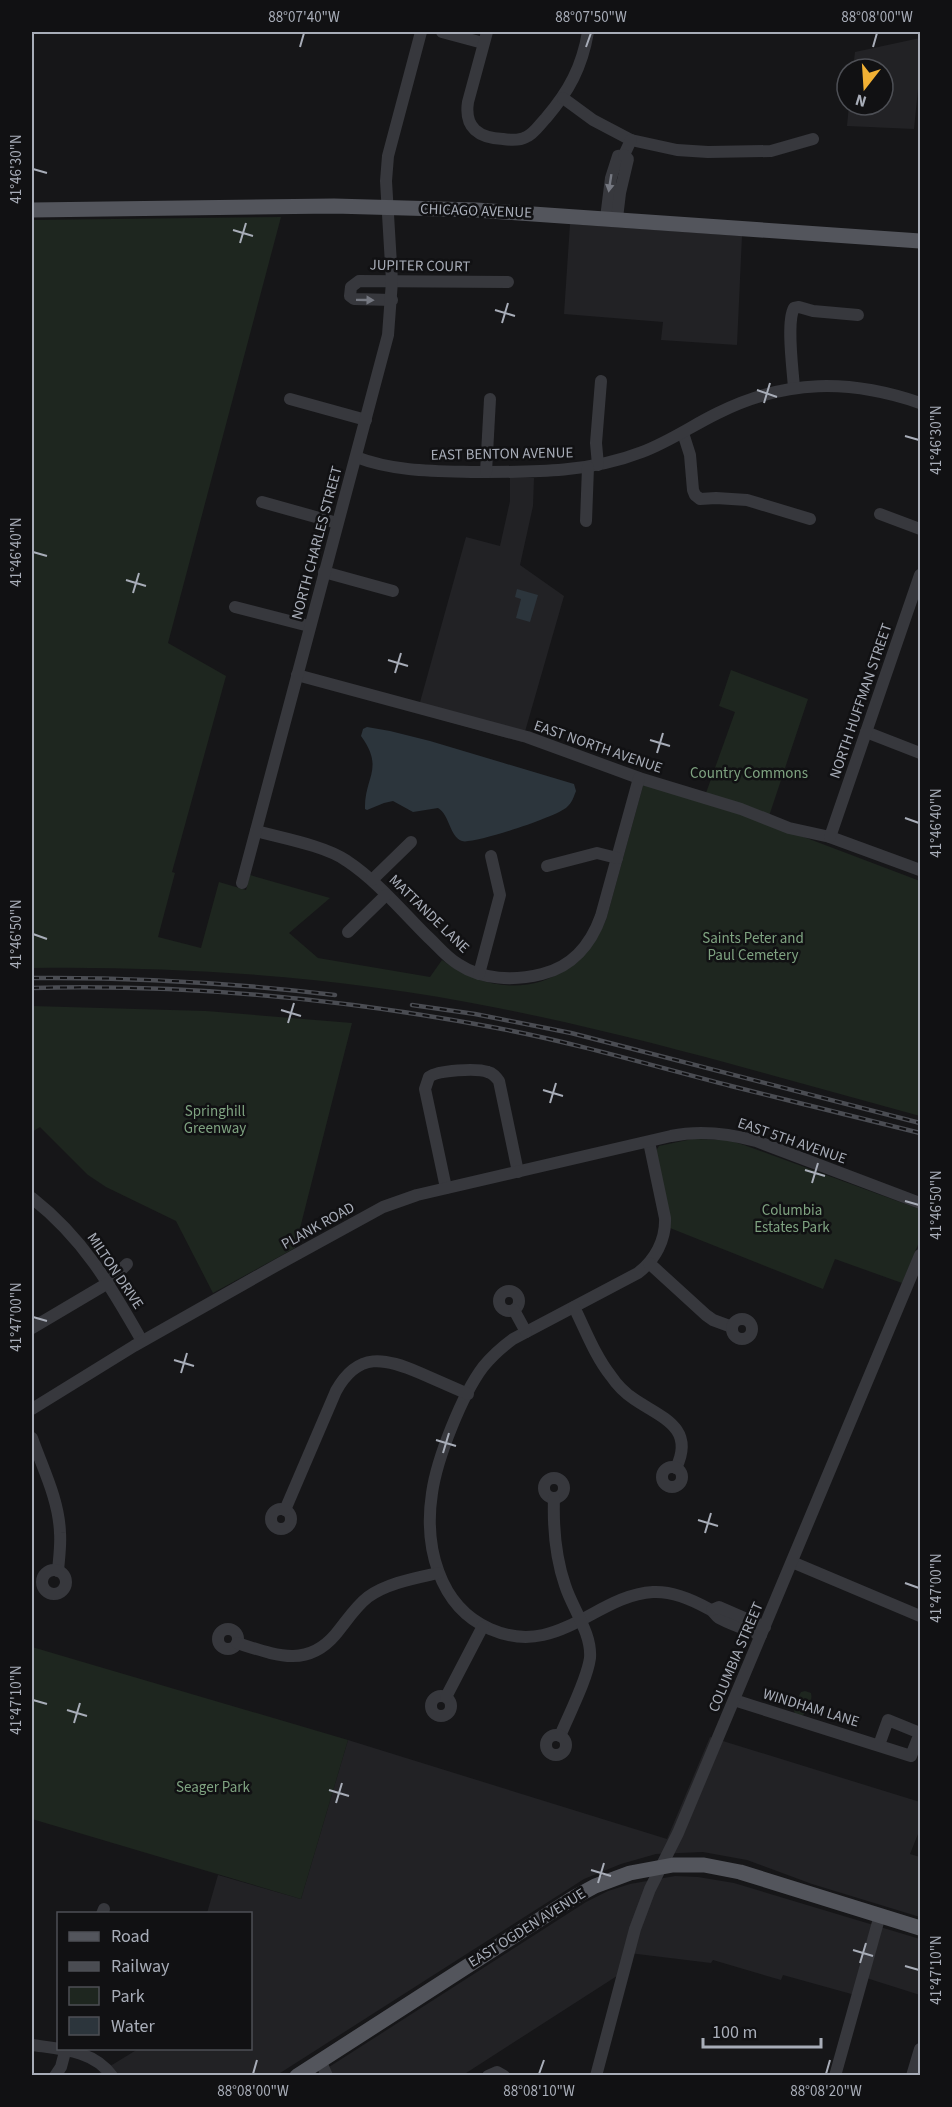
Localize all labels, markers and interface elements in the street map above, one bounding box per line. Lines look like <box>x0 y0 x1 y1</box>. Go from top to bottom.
text: 88°07'40"W <box>268 7 340 28</box>
text: 88°07'50"W <box>555 7 627 28</box>
text: 88°08'00"W <box>841 7 913 28</box>
north arrow <box>835 57 895 117</box>
text: N <box>853 88 869 112</box>
text: 41°46'30"N <box>6 134 27 204</box>
one-way arrow <box>606 174 615 193</box>
street label: CHICAGO AVENUE <box>420 199 532 223</box>
street label: JUPITER COURT <box>369 255 471 277</box>
one-way arrow <box>355 295 374 304</box>
text: 41°46'30"N <box>926 405 947 475</box>
street label: EAST BENTON AVENUE <box>431 442 573 466</box>
street label: NORTH CHARLES STREET <box>286 464 348 622</box>
text: 41°46'40"N <box>6 517 27 587</box>
street label: NORTH HUFFMAN STREET <box>825 621 897 781</box>
street label: EAST NORTH AVENUE <box>531 715 665 779</box>
park label: Country Commons <box>690 763 808 784</box>
text: 41°46'40"N <box>926 788 947 858</box>
street label: MATTANDE LANE <box>384 870 474 958</box>
text: 41°46'50"N <box>6 899 27 969</box>
park label: Saints Peter and Paul Cemetery <box>702 928 804 966</box>
park label: Springhill Greenway <box>184 1101 246 1139</box>
street label: EAST 5TH AVENUE <box>735 1113 849 1170</box>
text: 41°46'50"N <box>926 1170 947 1240</box>
street label: PLANK ROAD <box>277 1197 359 1255</box>
park label: Columbia Estates Park <box>754 1200 830 1238</box>
street label: MILTON DRIVE <box>82 1229 148 1313</box>
text: 41°47'00"N <box>6 1282 27 1352</box>
text: 41°47'00"N <box>926 1553 947 1623</box>
street label: COLUMBIA STREET <box>703 1599 769 1715</box>
text: 41°47'10"N <box>6 1665 27 1735</box>
street label: WINDHAM LANE <box>760 1683 862 1733</box>
park label: Seager Park <box>176 1777 250 1798</box>
street label: EAST OGDEN AVENUE <box>464 1883 590 1973</box>
legend <box>57 1912 252 2050</box>
text: Road <box>111 1924 150 1949</box>
text: 41°47'10"N <box>926 1935 947 2005</box>
text: Railway <box>111 1954 170 1979</box>
text: Park <box>111 1984 145 2009</box>
scale bar <box>703 2011 822 2049</box>
text: Water <box>111 2014 155 2039</box>
text: 100 m <box>712 2020 757 2045</box>
text: 88°08'00"W <box>217 2081 289 2102</box>
text: 88°08'10"W <box>503 2081 575 2102</box>
text: 88°08'20"W <box>790 2081 862 2102</box>

